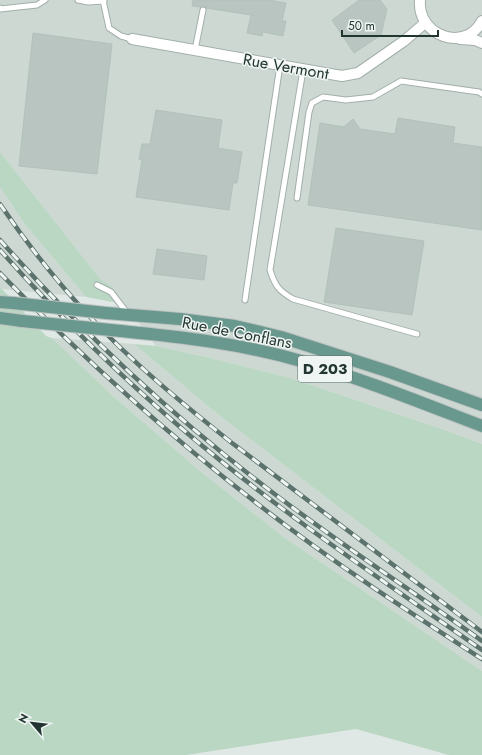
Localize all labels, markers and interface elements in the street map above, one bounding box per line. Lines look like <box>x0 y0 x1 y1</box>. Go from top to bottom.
scale bar <box>342 12 438 38</box>
text: 50 m <box>348 17 375 35</box>
street label: Rue Vermont <box>241 48 331 85</box>
street label: Rue de Conflans <box>180 311 294 354</box>
road number: D 203 <box>298 356 352 382</box>
north arrow <box>12 703 52 743</box>
text: N <box>14 711 32 726</box>

